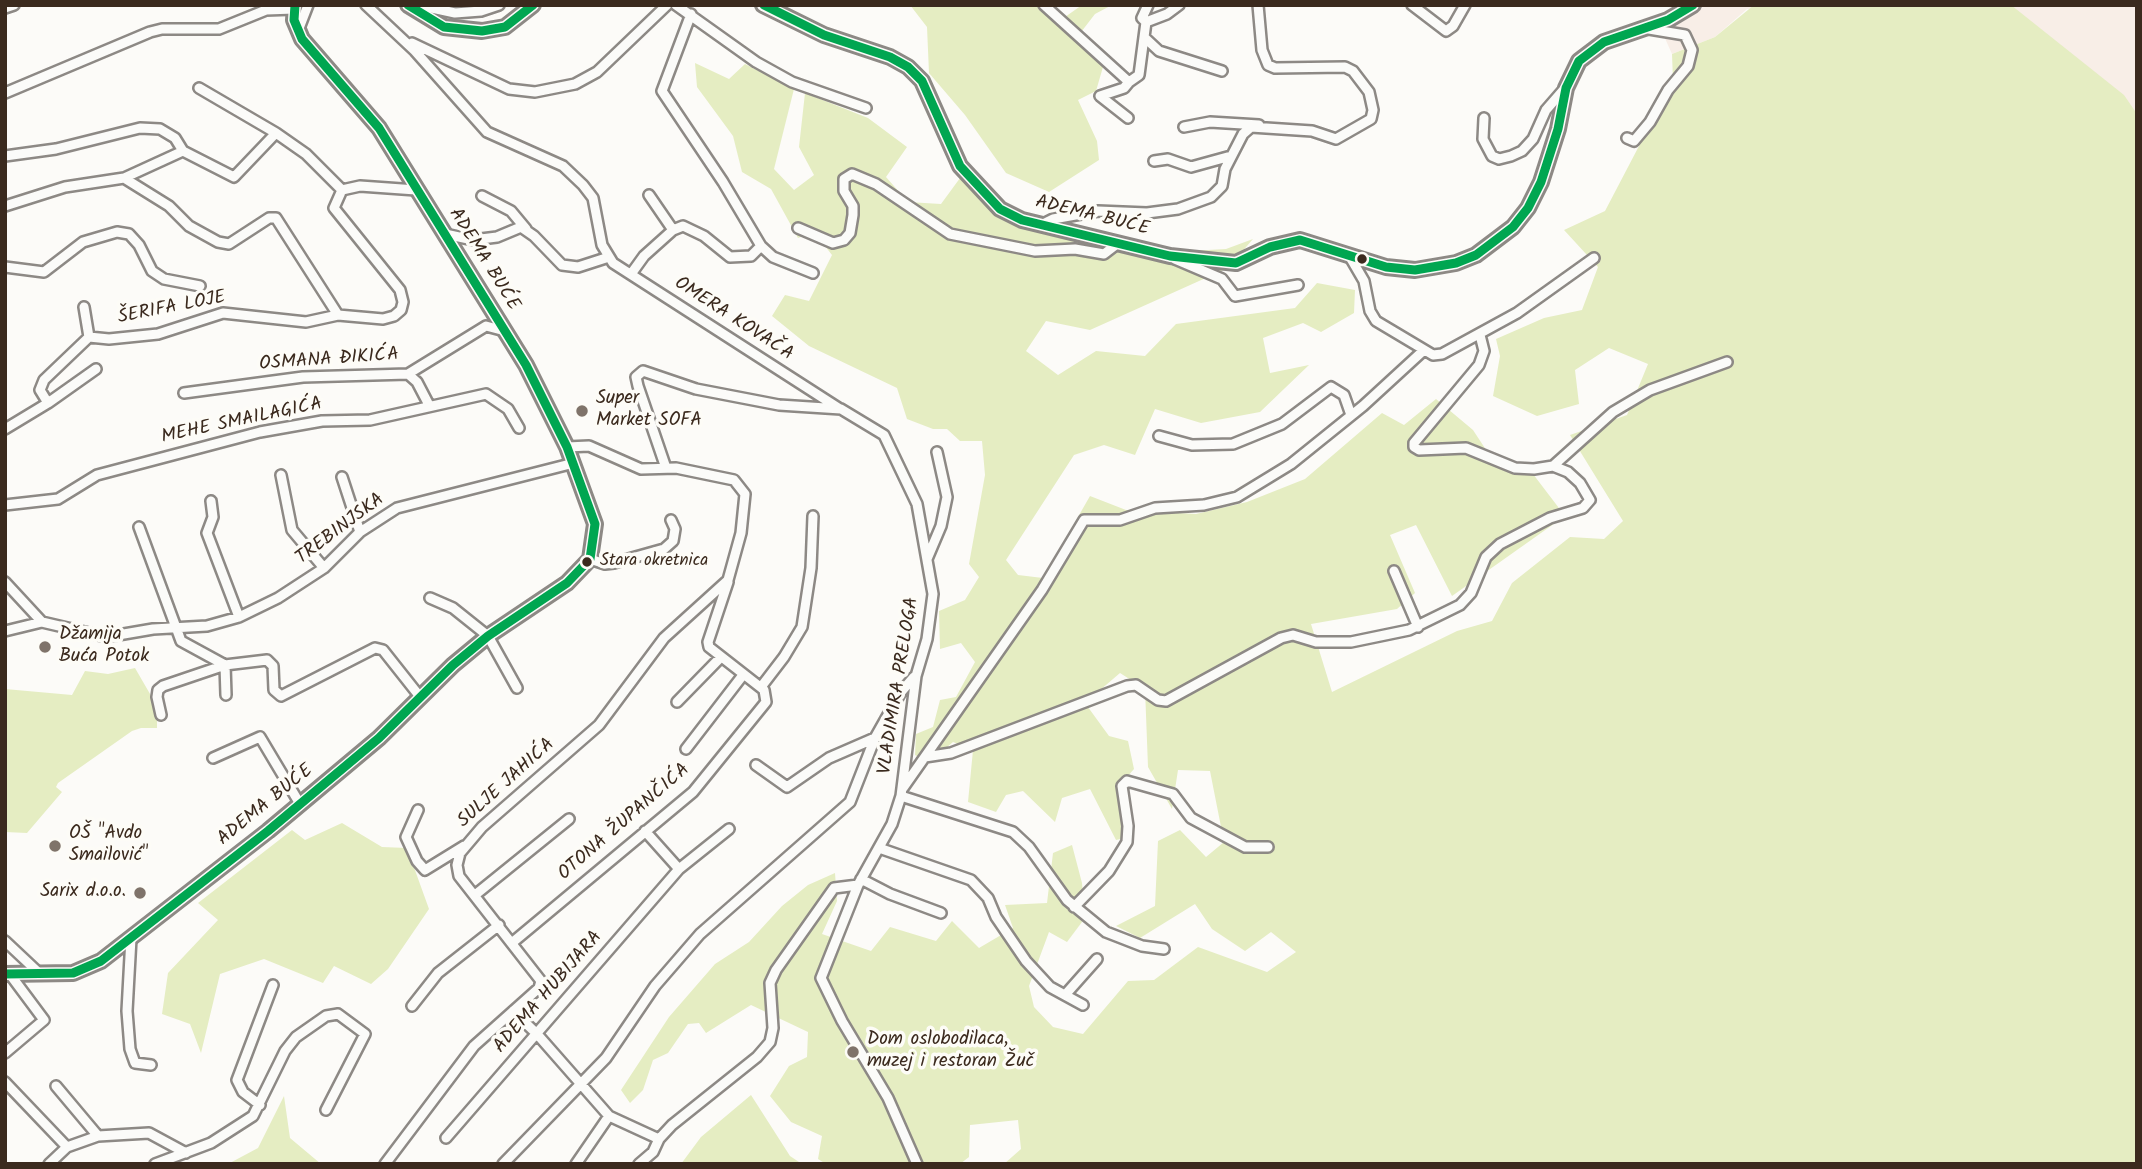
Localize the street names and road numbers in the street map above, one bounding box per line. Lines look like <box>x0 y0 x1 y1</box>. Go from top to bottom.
street label: ADEMA BUĆE <box>1033 192 1151 242</box>
street label: ADEMA BUĆE <box>442 204 524 316</box>
street label: OMERA KOVAČA <box>669 273 797 367</box>
street label: ŠERIFA LOJE <box>116 287 228 331</box>
street label: OSMANA ĐIKIĆA <box>258 345 400 377</box>
street label: MEHE SMAILAGIĆA <box>159 394 325 450</box>
street label: TREBINJSKA <box>292 489 390 571</box>
street label: VLADIMIRA PRELOGA <box>875 596 925 776</box>
street label: SULJE JAHIĆA <box>454 734 560 834</box>
street label: ADEMA BUĆE <box>213 760 319 852</box>
street label: OTONA ŽUPANČIĆA <box>555 760 695 886</box>
street label: ADEMA HUBIJARA <box>490 927 608 1059</box>

